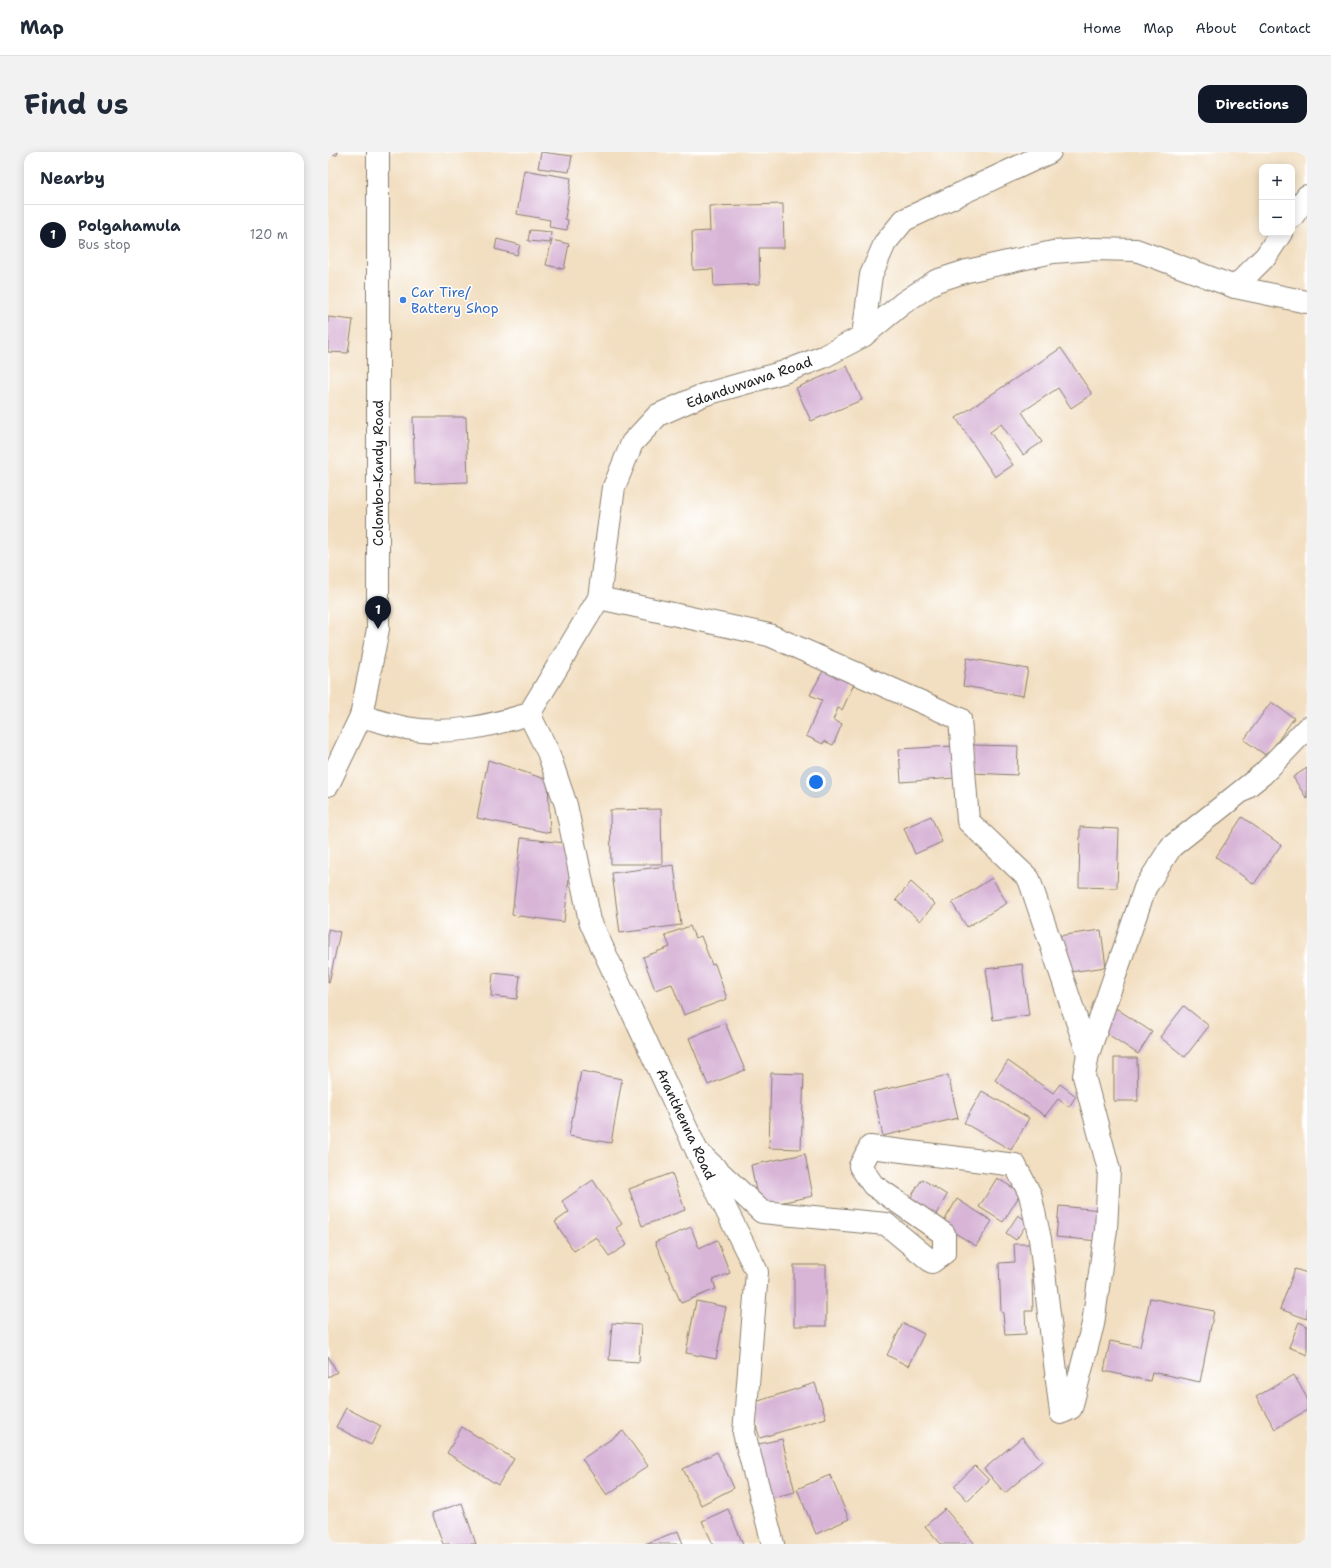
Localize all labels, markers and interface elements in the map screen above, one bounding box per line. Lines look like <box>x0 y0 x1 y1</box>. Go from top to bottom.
text: Map <box>20 15 64 40</box>
text: Home <box>1083 19 1122 37</box>
text: Map <box>1144 19 1174 37</box>
text: About <box>1196 19 1237 37</box>
text: Contact <box>1259 19 1311 37</box>
text: Find us <box>24 85 129 123</box>
button: Directions <box>1198 85 1307 123</box>
map controls <box>1259 164 1295 236</box>
button: + <box>1259 164 1295 200</box>
text: Nearby <box>40 167 105 189</box>
button: − <box>1259 200 1295 236</box>
text: Polgahamula <box>78 216 181 236</box>
text: 1 <box>50 226 56 243</box>
text: 120 m <box>250 226 288 243</box>
text: Bus stop <box>78 236 130 253</box>
place label: Car Tire/ Battery Shop <box>411 283 499 317</box>
marker: Car Tire/ Battery Shop <box>398 295 408 305</box>
street label: Edanduwawa Road <box>684 352 814 412</box>
street label: Colombo-Kandy Road <box>369 400 387 546</box>
pin: 1 <box>365 596 391 629</box>
your location <box>806 772 826 792</box>
street label: Aranthenna Road <box>652 1065 720 1183</box>

